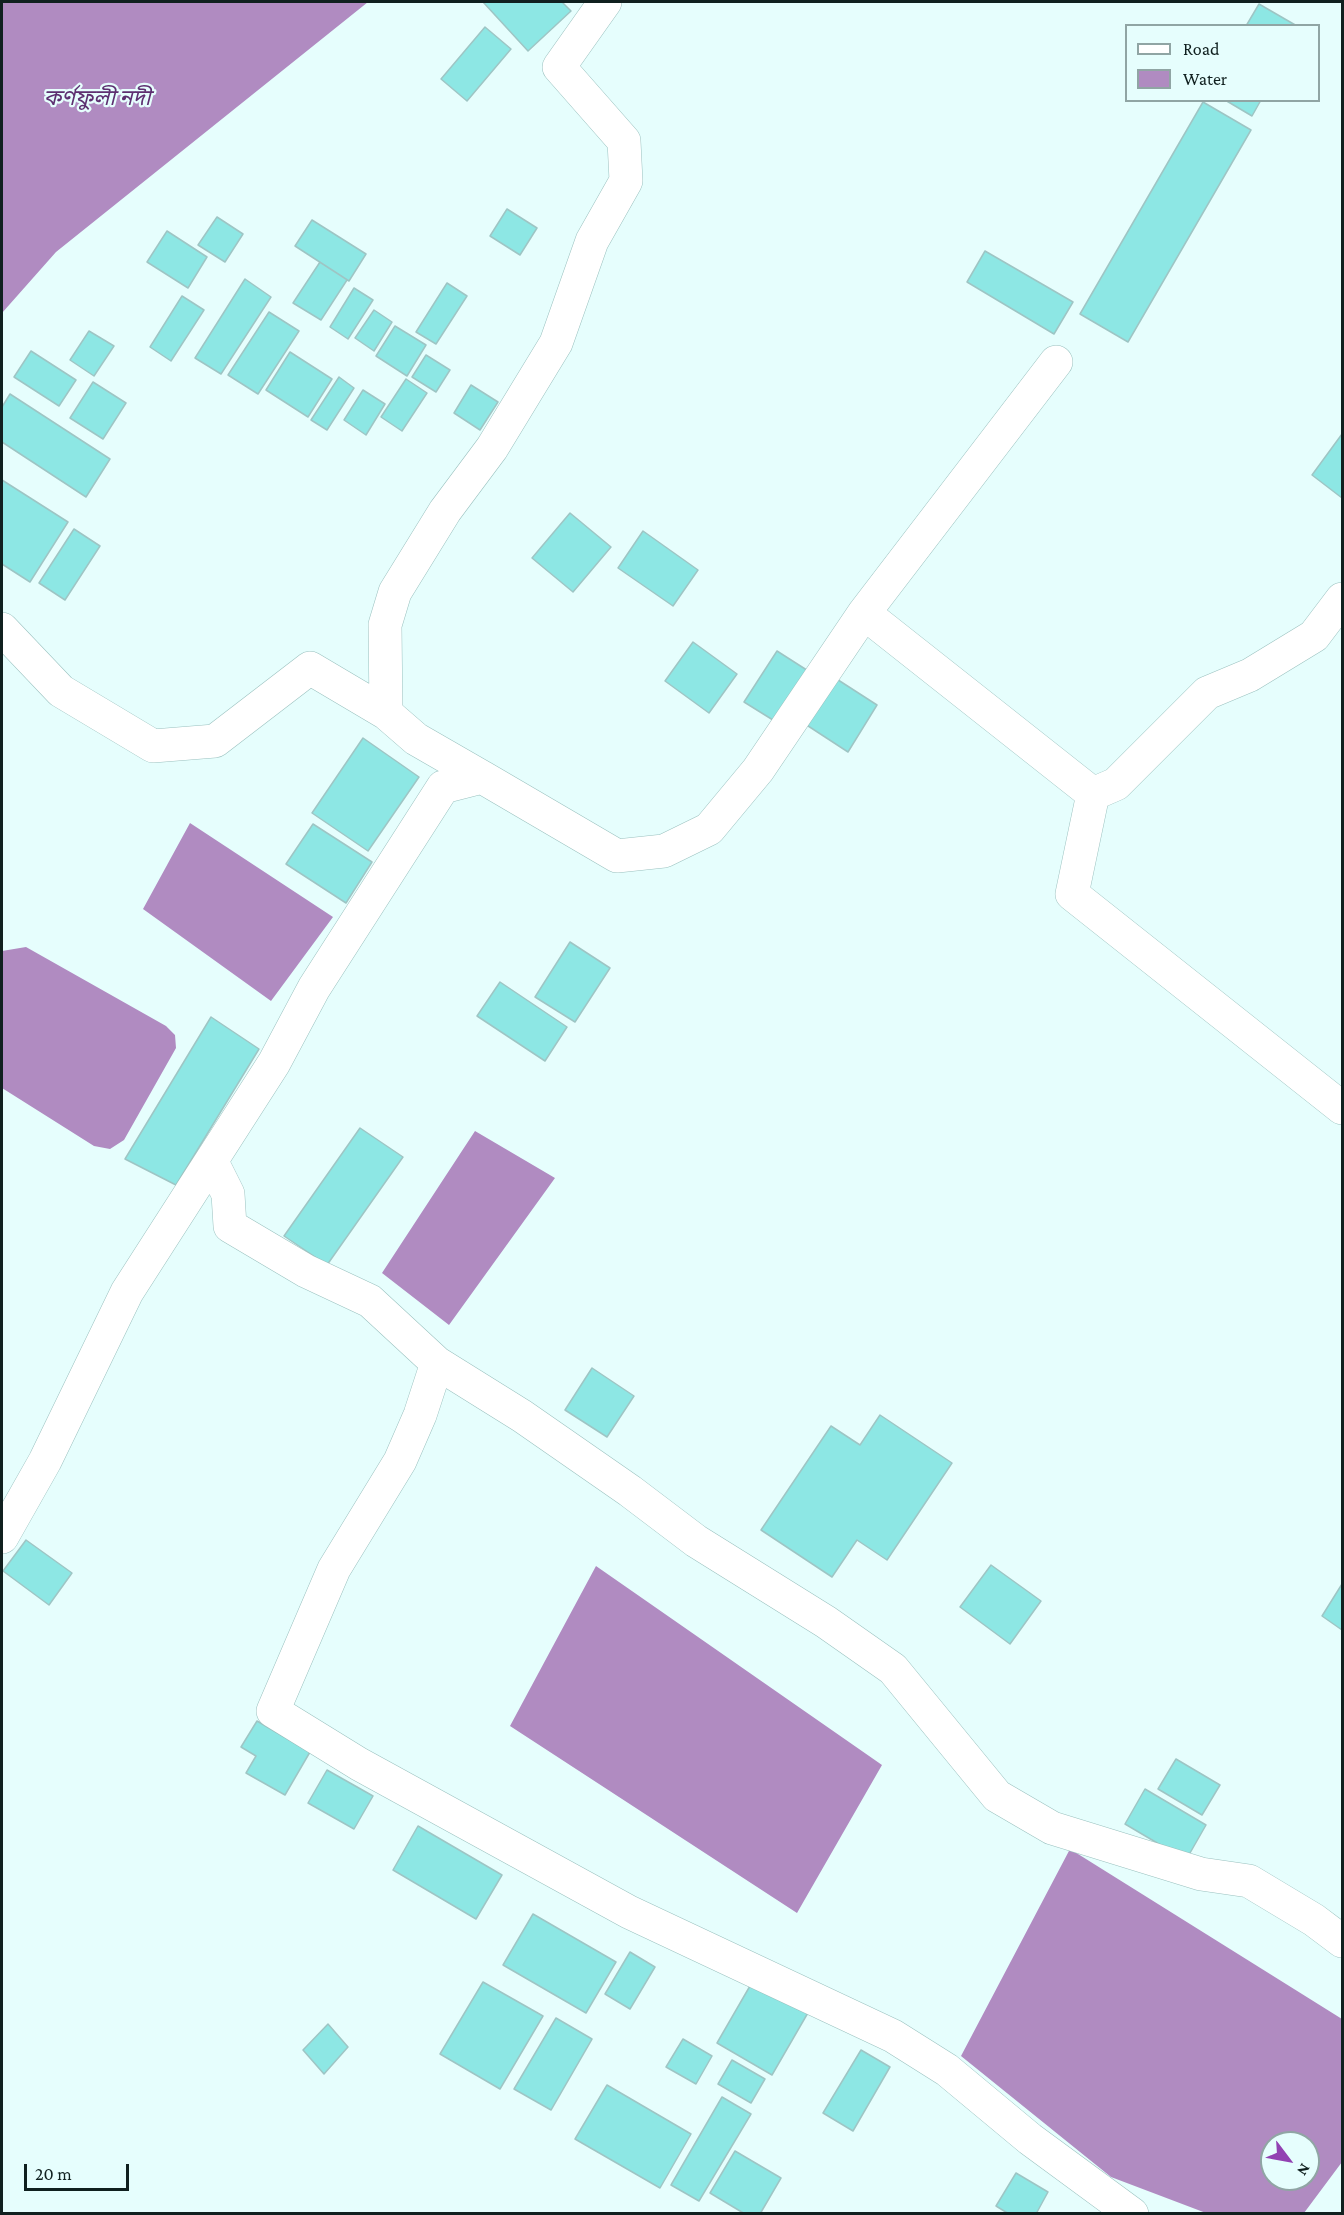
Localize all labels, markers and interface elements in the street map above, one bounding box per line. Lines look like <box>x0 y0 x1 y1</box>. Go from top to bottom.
legend <box>1125 24 1320 102</box>
text: Road <box>1183 39 1220 59</box>
text: Water <box>1183 69 1227 89</box>
water label: কর্ণফুলী নদী <box>43 85 151 111</box>
north arrow <box>1260 2131 1320 2191</box>
scale bar <box>27 2152 132 2190</box>
text: N <box>1294 2161 1314 2179</box>
text: 20 m <box>35 2164 72 2184</box>

